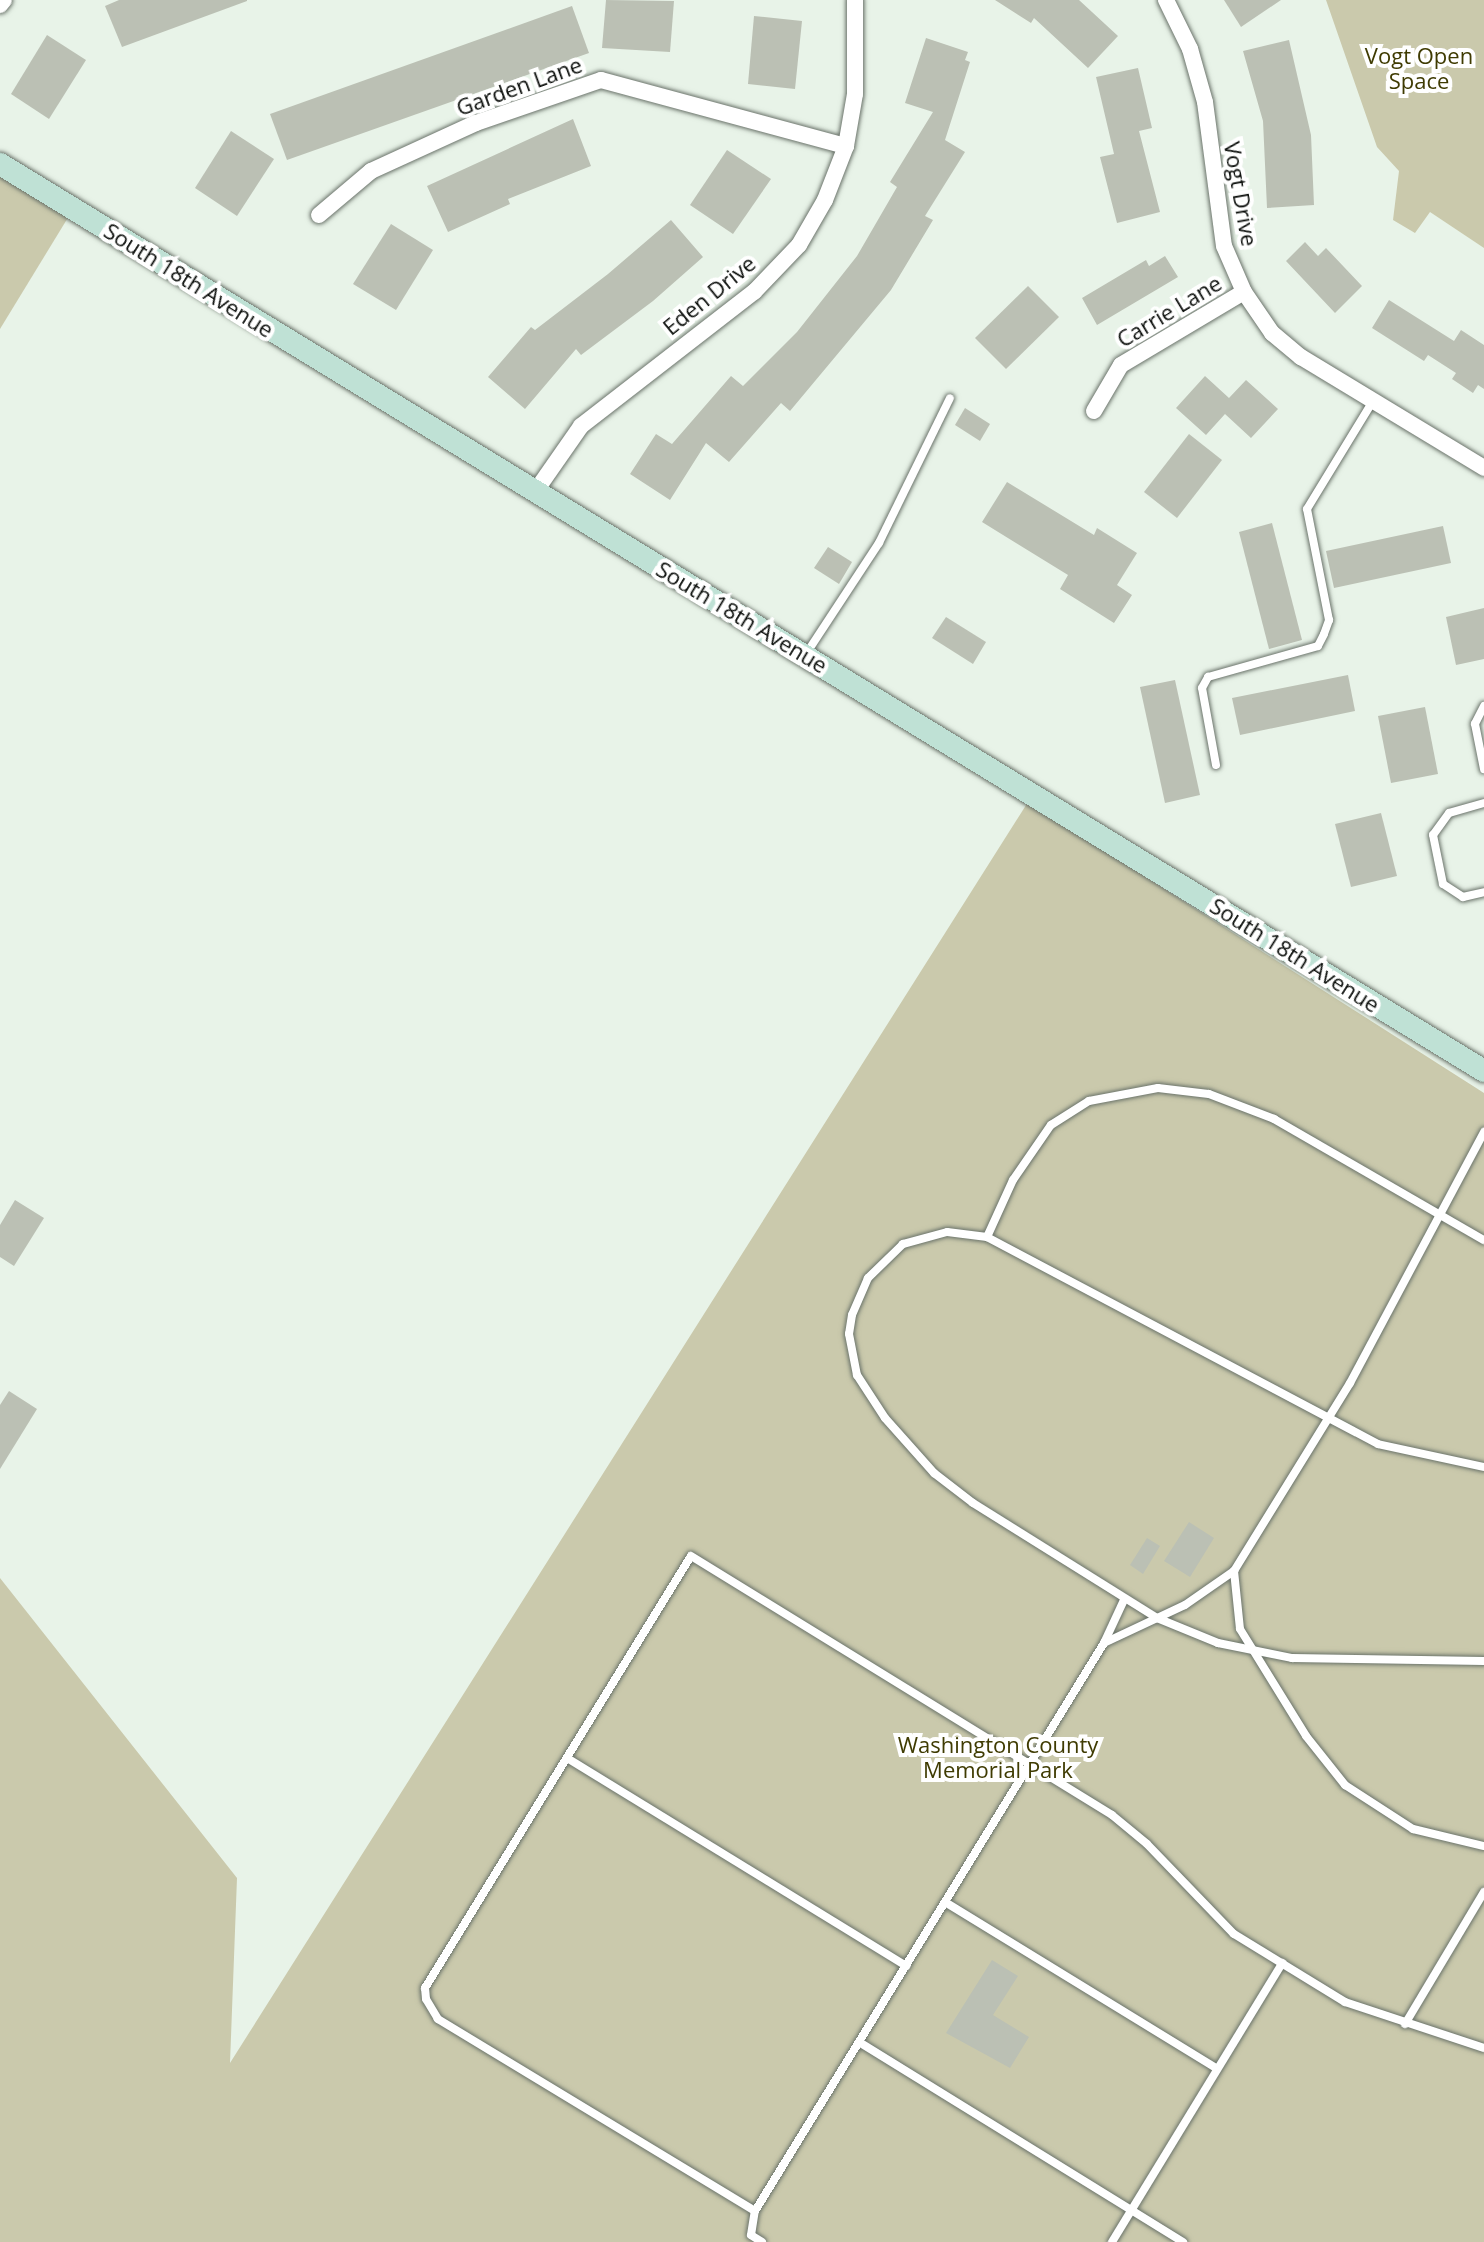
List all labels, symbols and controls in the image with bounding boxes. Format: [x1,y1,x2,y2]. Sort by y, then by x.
park label: Vogt Open Space [1365,42,1473,94]
street label: Garden Lane [453,51,585,121]
street label: Vogt Drive [1219,140,1263,248]
street label: South 18th Avenue [99,217,279,343]
street label: Eden Drive [658,250,760,340]
street label: Carrie Lane [1112,269,1226,353]
street label: South 18th Avenue [652,556,832,678]
street label: South 18th Avenue [1205,892,1385,1018]
park label: Washington County Memorial Park [898,1731,1098,1782]

